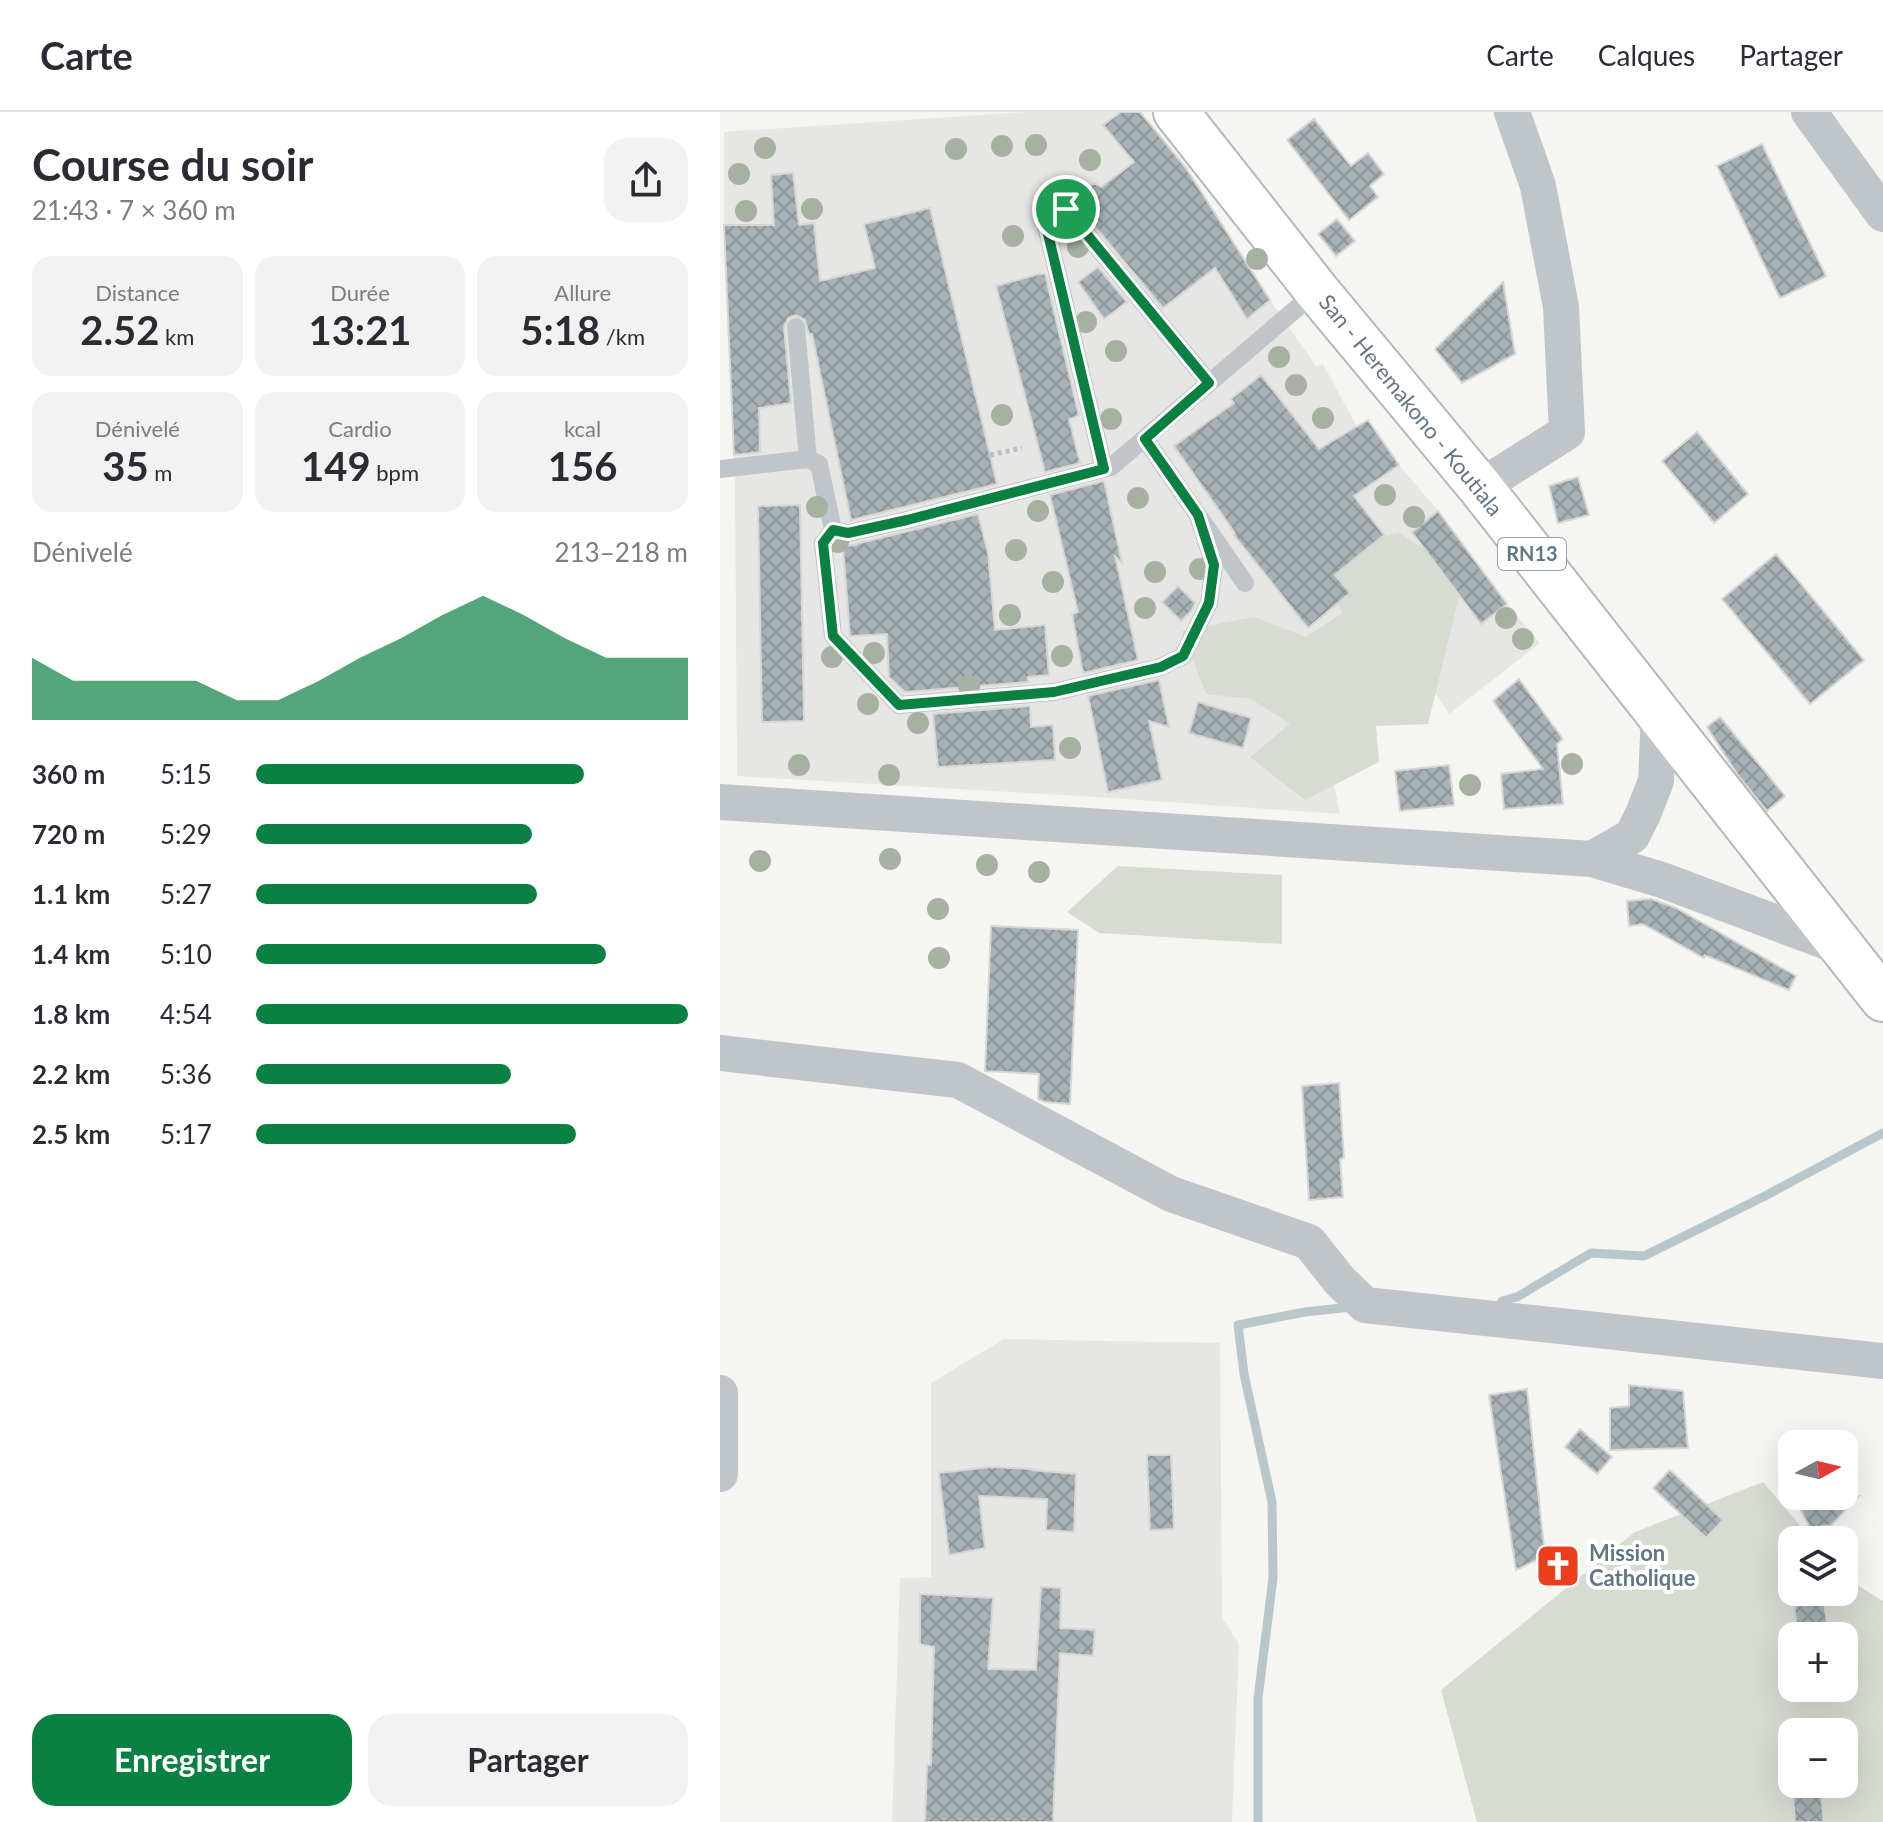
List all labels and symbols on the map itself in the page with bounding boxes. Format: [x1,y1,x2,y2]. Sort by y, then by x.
pin [1032,175,1100,243]
street label: San - Heremakono - Koutiala [1314,289,1509,521]
road number: RN13 [1498,538,1566,570]
north arrow [1778,1430,1858,1510]
place label: Mission Catholique [1589,1539,1696,1591]
church icon: Mission Catholique [1534,1542,1582,1590]

